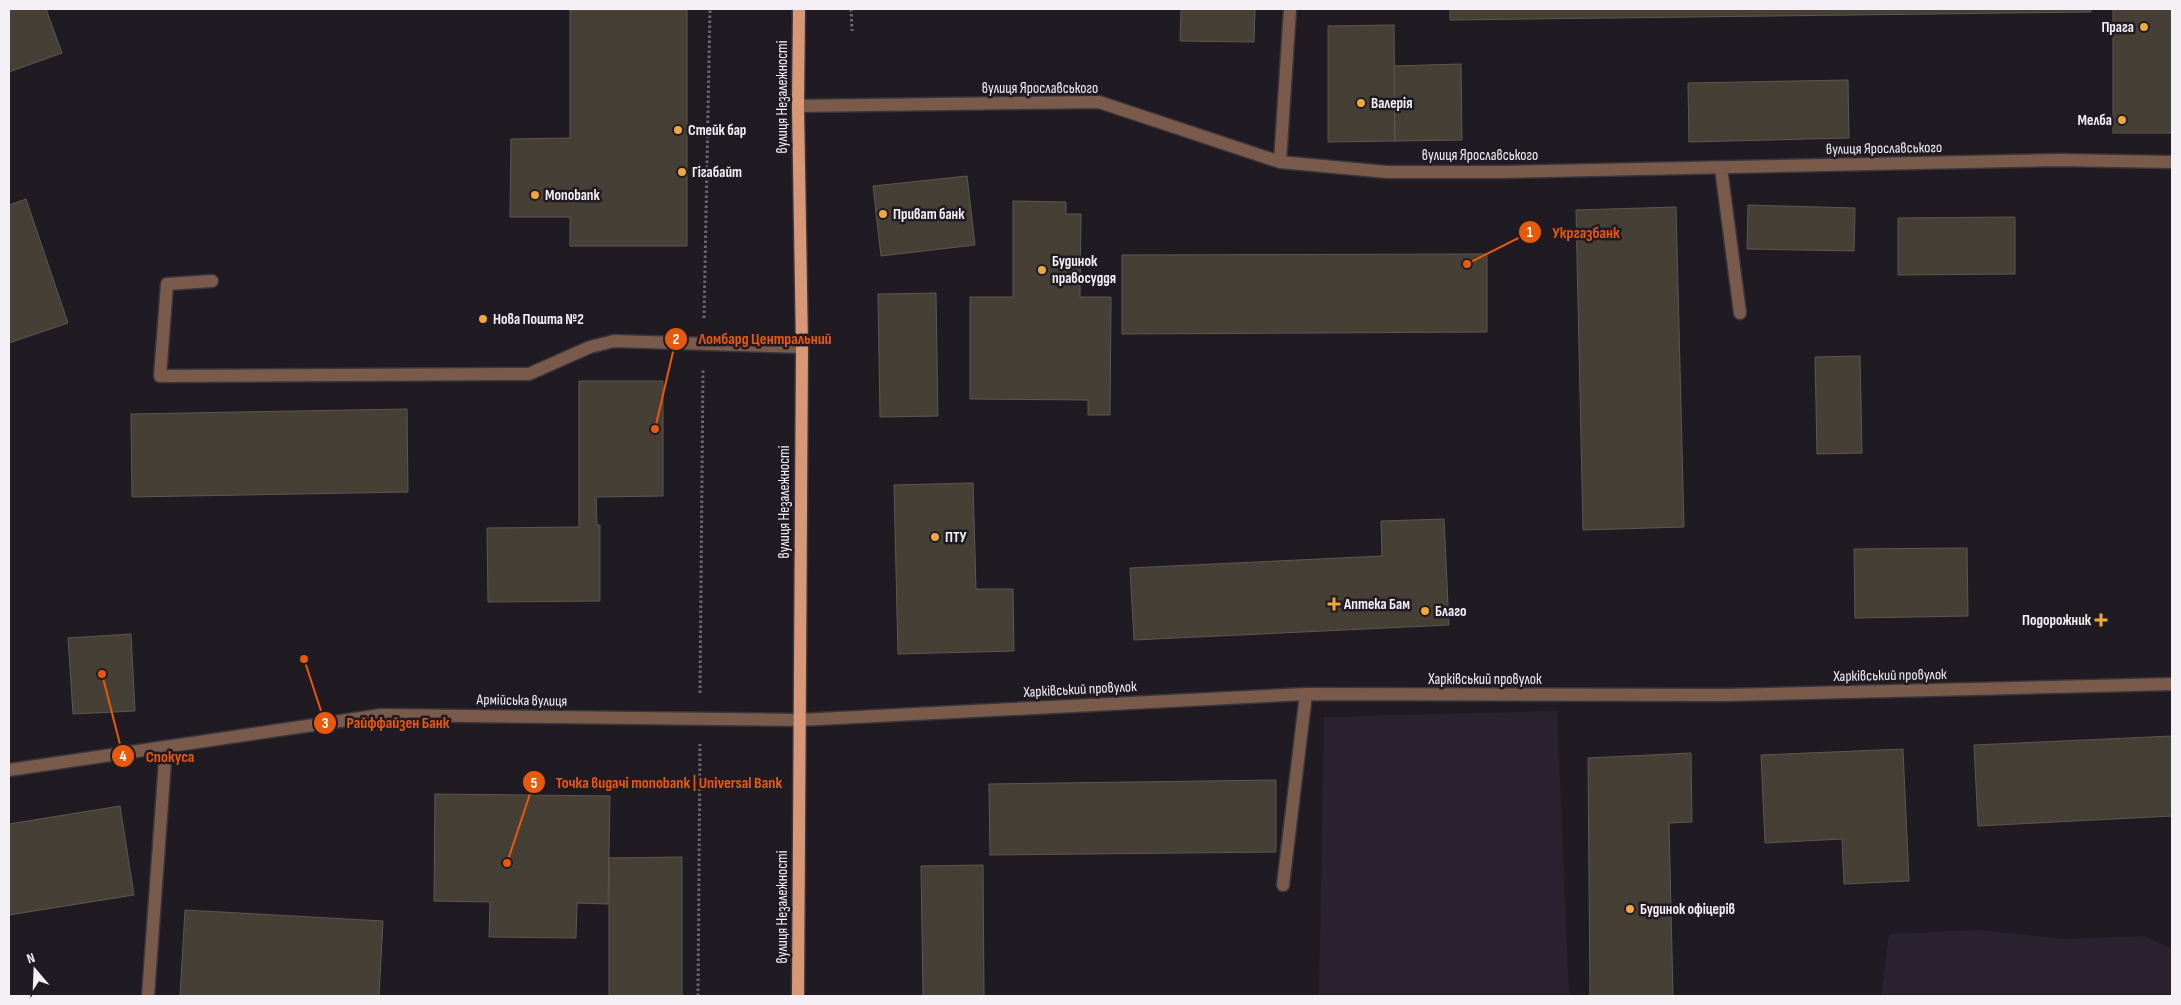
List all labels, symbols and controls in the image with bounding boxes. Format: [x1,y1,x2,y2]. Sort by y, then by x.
place label: Прага [2101,18,2134,37]
marker: Прага [2138,21,2150,33]
street label: вулиця Незалежності [773,40,792,154]
street label: вулиця Ярославського [982,79,1098,98]
place label: Валерія [1371,94,1412,113]
marker: Валерія [1355,97,1367,109]
place label: Мелба [2078,111,2112,130]
marker: Мелба [2116,114,2128,126]
place label: Стейк бар [688,121,746,140]
marker: Стейк бар [672,124,684,136]
street label: вулиця Ярославського [1826,138,1942,159]
street label: вулиця Ярославського [1422,146,1538,165]
place label: Гігабайт [692,163,742,182]
marker: Гігабайт [676,166,688,178]
place label: Monobank [545,186,601,205]
marker: Monobank [529,189,541,201]
place label: Приват банк [893,205,965,224]
marker: Приват банк [877,208,889,220]
callout: Укргазбанк [1517,217,1630,248]
text: 1 [1527,223,1533,242]
text: Укргазбанк [1552,224,1620,243]
place label: Будинок правосуддя [1052,252,1116,288]
marker: Будинок правосуддя [1036,264,1048,276]
place label: Нова Пошта №2 [493,310,584,329]
marker: Нова Пошта №2 [477,313,489,325]
callout: Ломбард Центральний [664,323,842,354]
text: 2 [673,330,679,349]
text: Ломбард Центральний [697,330,832,349]
street label: вулиця Незалежності [775,445,794,559]
place label: ПТУ [945,528,967,547]
marker: ПТУ [929,531,941,543]
place label: Аптека Бам [1343,595,1410,614]
marker: Аптека Бам [1328,598,1340,610]
place label: Благо [1435,602,1467,621]
marker: Благо [1419,605,1431,617]
place label: Подорожник [2022,611,2092,630]
marker: Подорожник [2095,614,2107,626]
street label: Харківський провулок [1832,665,1947,686]
street label: Харківський провулок [1427,670,1542,689]
street label: Харківський провулок [1022,677,1137,702]
street label: Армійська вулиця [476,690,568,711]
callout: Райффайзен Банк [312,707,460,738]
text: 3 [322,714,329,733]
text: Райффайзен Банк [347,714,450,733]
callout: Спокуса [110,741,204,772]
text: 4 [120,747,127,766]
text: Спокуса [146,748,194,767]
callout: Точка видачі monobank | Universal Bank [521,767,793,798]
text: 5 [531,774,538,793]
text: Точка видачі monobank | Universal Bank [556,774,782,793]
street label: вулиця Незалежності [773,850,792,964]
place label: Будинок офіцерів [1640,900,1735,919]
marker: Будинок офіцерів [1624,903,1636,915]
north arrow [10,945,60,995]
text: N [25,949,37,967]

